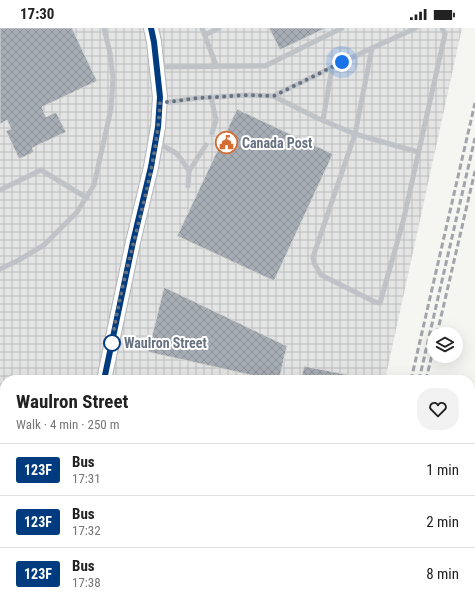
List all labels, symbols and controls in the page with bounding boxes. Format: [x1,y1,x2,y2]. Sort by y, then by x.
text: 17:30 [20,5,54,23]
your location [332,52,352,72]
public building icon: Canada Post [214,130,240,156]
place label: Canada Post [242,135,312,151]
map controls [427,327,463,363]
button: layers [427,327,463,363]
marker: Waulron Street [103,334,121,352]
place label: Waulron Street [124,335,207,351]
button: heart [417,388,459,430]
text: Waulron Street [16,390,128,413]
text: Walk · 4 min · 250 m [16,417,120,432]
text: Bus [72,453,95,471]
text: 1 min [426,461,459,479]
text: 123F [24,462,52,478]
text: 17:31 [72,471,101,486]
text: Bus [72,505,95,523]
text: 2 min [426,513,459,531]
text: 123F [24,514,52,530]
text: 17:32 [72,523,101,538]
text: Bus [72,557,95,575]
text: 8 min [426,565,459,583]
text: 123F [24,566,52,582]
text: 17:38 [72,575,101,590]

